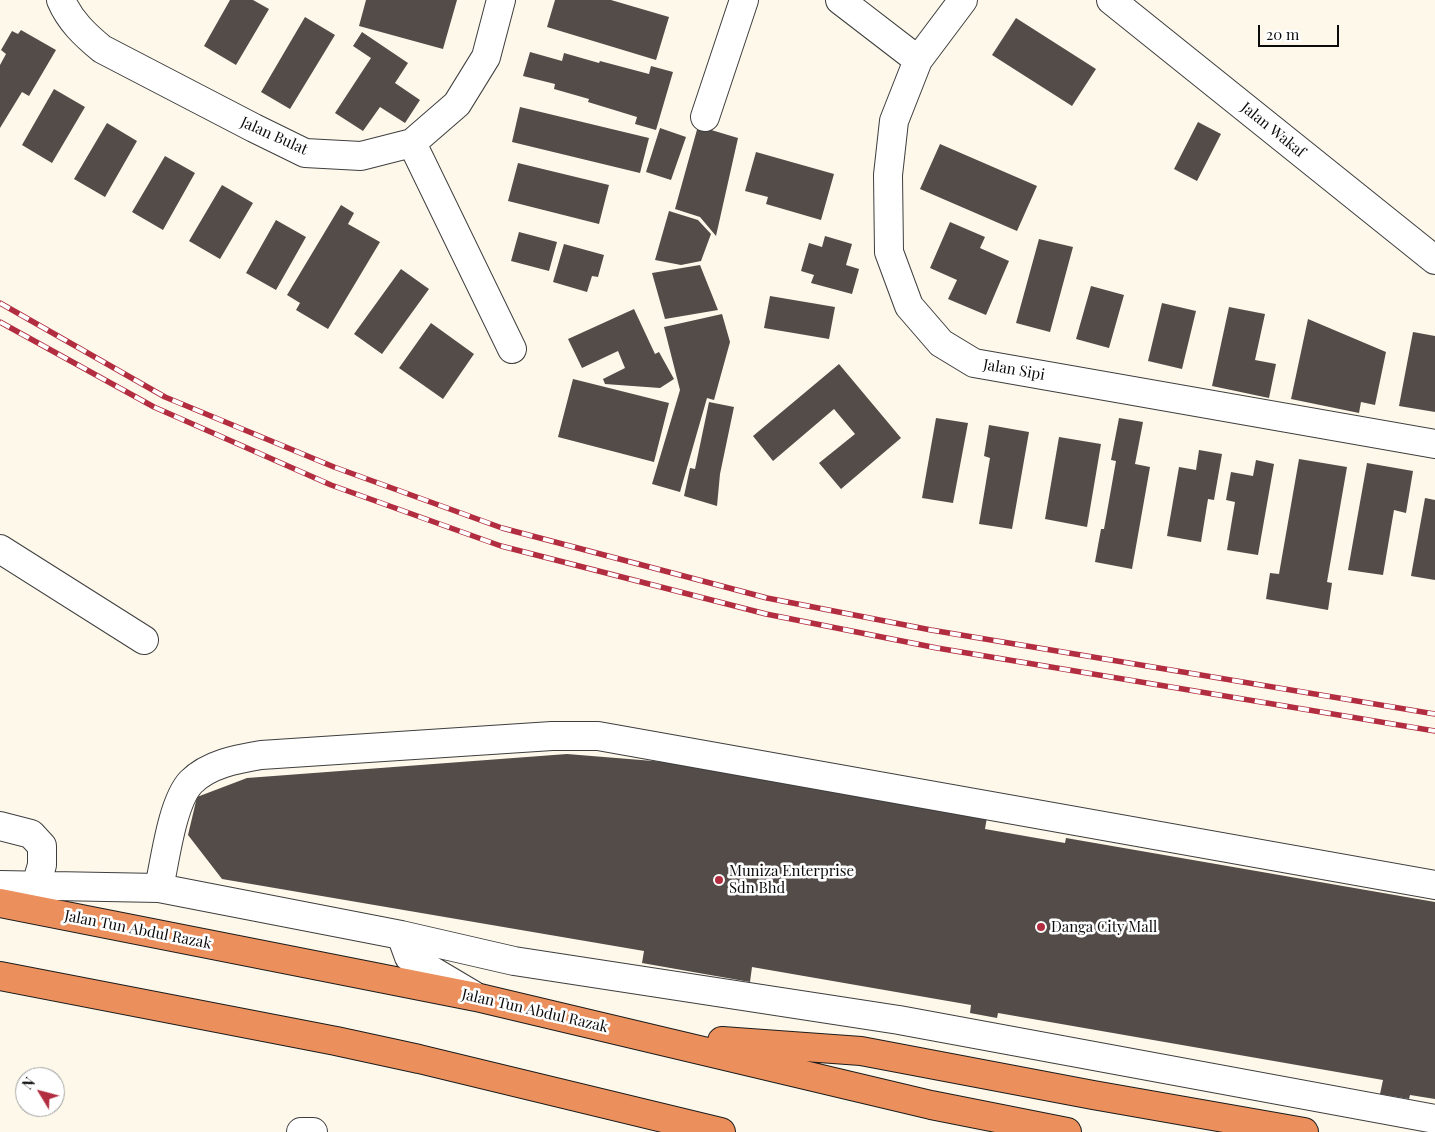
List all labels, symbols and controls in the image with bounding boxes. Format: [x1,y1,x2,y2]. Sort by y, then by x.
scale bar [1260,15,1341,47]
text: 20 m [1266,24,1299,44]
street label: Jalan Wakaf [1237,99,1309,161]
street label: Jalan Bulat [238,113,310,159]
street label: Jalan Sipi [982,356,1046,384]
place label: Muniza Enterprise Sdn Bhd [729,862,854,897]
marker: Muniza Enterprise Sdn Bhd [713,874,725,886]
street label: Jalan Tun Abdul Razak [63,907,213,953]
place label: Danga City Mall [1051,918,1157,936]
marker: Danga City Mall [1035,921,1047,933]
street label: Jalan Tun Abdul Razak [460,985,610,1037]
north arrow [15,1067,65,1117]
text: N [18,1074,39,1093]

